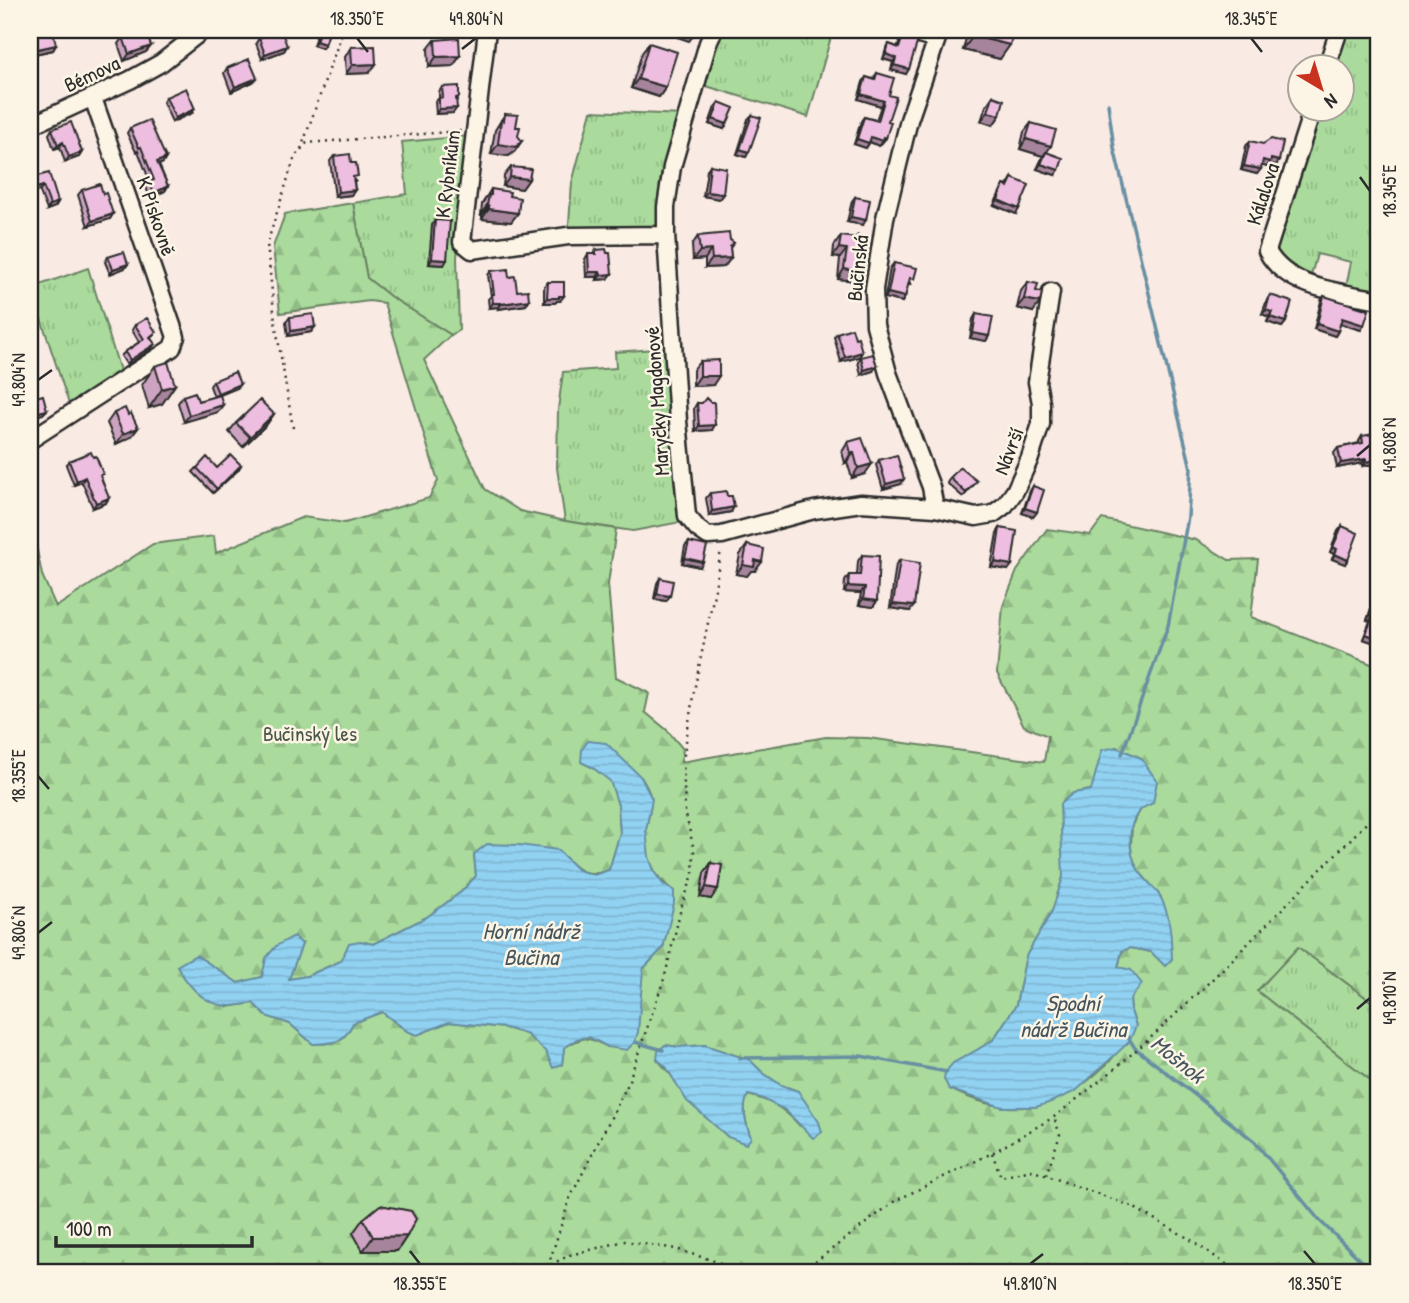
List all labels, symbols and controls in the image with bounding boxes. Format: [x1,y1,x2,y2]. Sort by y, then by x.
text: 18.350°E [330,6,384,31]
text: 49.804°N [449,6,503,31]
text: 18.345°E [1225,6,1277,31]
street label: Bémova [59,48,124,99]
north arrow [1286,52,1356,122]
text: N [1319,88,1343,115]
street label: K Rybníkům [428,128,467,220]
street label: Kálalova [1239,159,1286,229]
text: 18.345°E [1377,165,1402,217]
street label: K Pískovně [129,172,184,259]
street label: Bučinská [840,233,875,303]
street label: Maryčky Magdonové [637,325,676,477]
text: 49.804°N [6,353,31,407]
text: 49.808°N [1377,418,1402,472]
street label: Návrší [986,423,1031,479]
park label: Bučinský les [263,719,357,748]
text: 18.355°E [6,749,31,803]
text: 49.806°N [6,906,31,960]
water label: Horní nádrž Bučina [483,915,582,972]
text: 49.810°N [1377,971,1402,1025]
water label: Spodní nádrž Bučina [1020,987,1128,1044]
water label: Mošnok [1145,1027,1214,1091]
scale bar [56,1205,252,1249]
text: 100 m [66,1214,112,1243]
text: 18.355°E [393,1271,447,1296]
text: 49.810°N [1003,1271,1057,1296]
text: 18.350°E [1288,1271,1342,1296]

